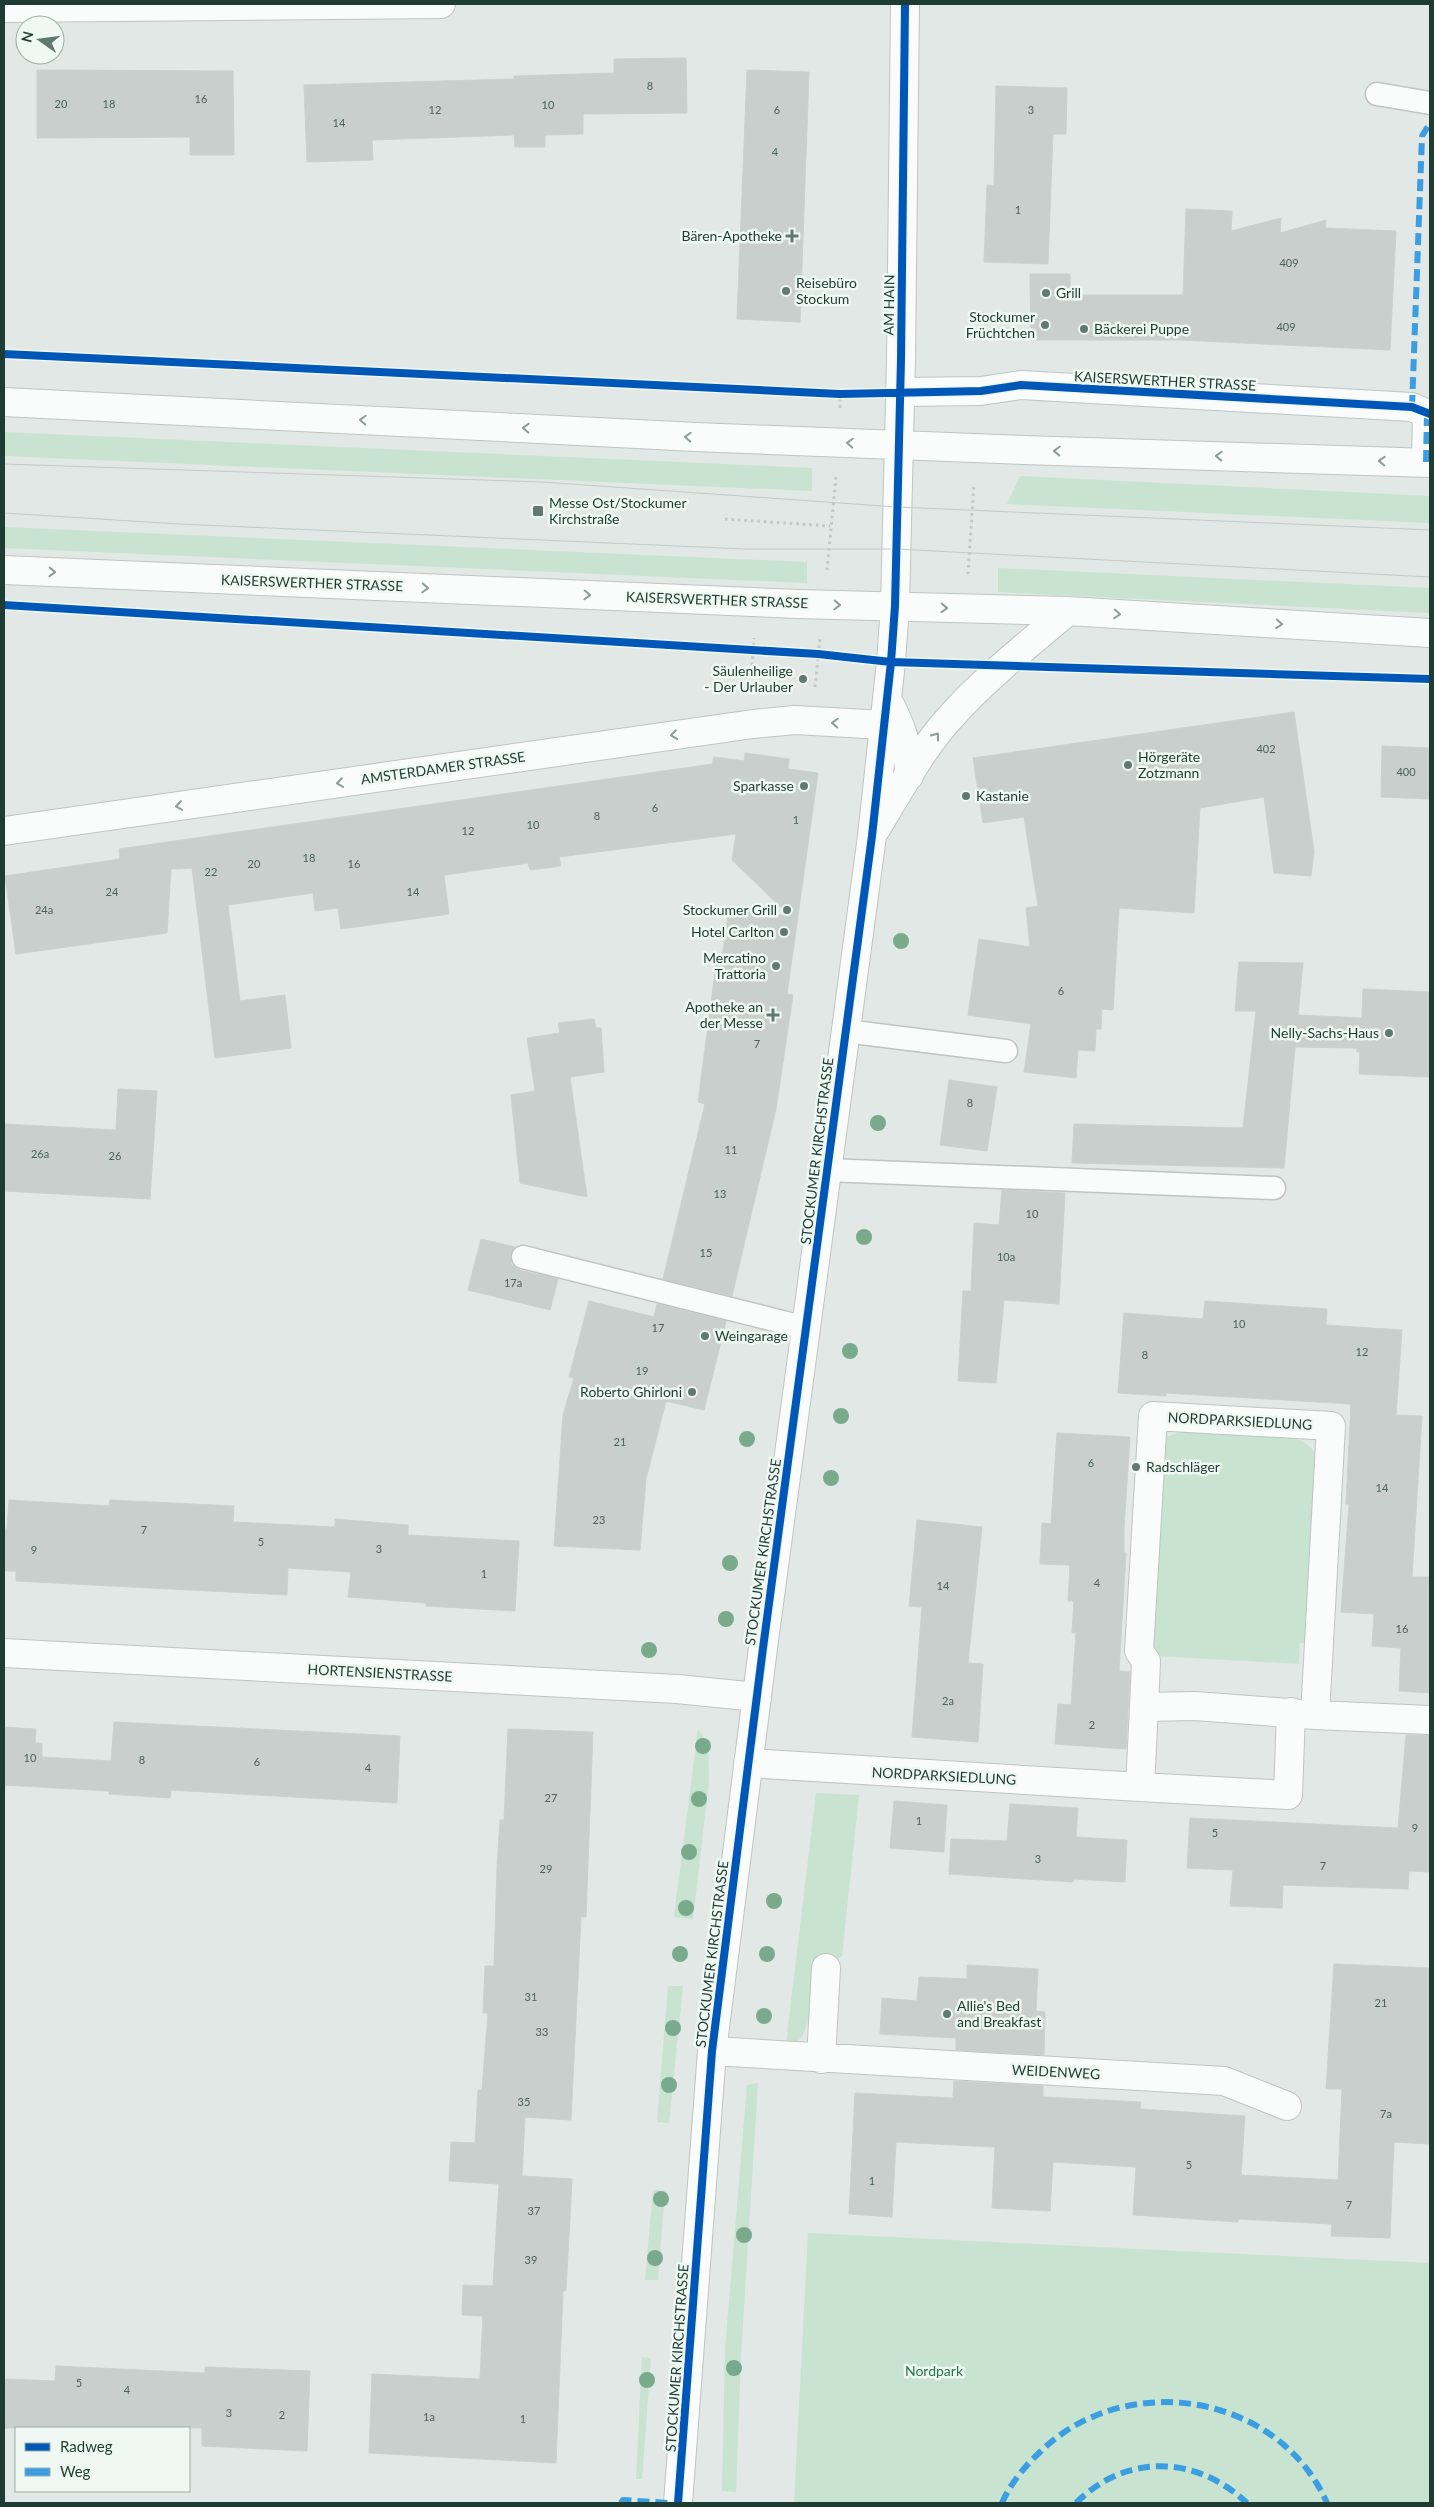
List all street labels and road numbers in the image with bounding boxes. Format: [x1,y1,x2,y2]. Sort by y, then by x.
street label: AM HAIN [879,274,898,336]
street label: KAISERSWERTHER STRASSE [1073,367,1257,394]
street label: KAISERSWERTHER STRASSE [221,571,404,594]
street label: KAISERSWERTHER STRASSE [626,588,809,611]
street label: AMSTERDAMER STRASSE [360,748,526,787]
street label: STOCKUMER KIRCHSTRASSE [797,1056,836,1245]
street label: NORDPARKSIEDLUNG [1167,1408,1313,1433]
street label: STOCKUMER KIRCHSTRASSE [741,1458,784,1646]
street label: HORTENSIENSTRASSE [307,1660,453,1685]
street label: NORDPARKSIEDLUNG [871,1763,1017,1788]
street label: STOCKUMER KIRCHSTRASSE [692,1859,731,2048]
street label: WEIDENWEG [1011,2061,1101,2082]
street label: STOCKUMER KIRCHSTRASSE [661,2263,692,2452]

